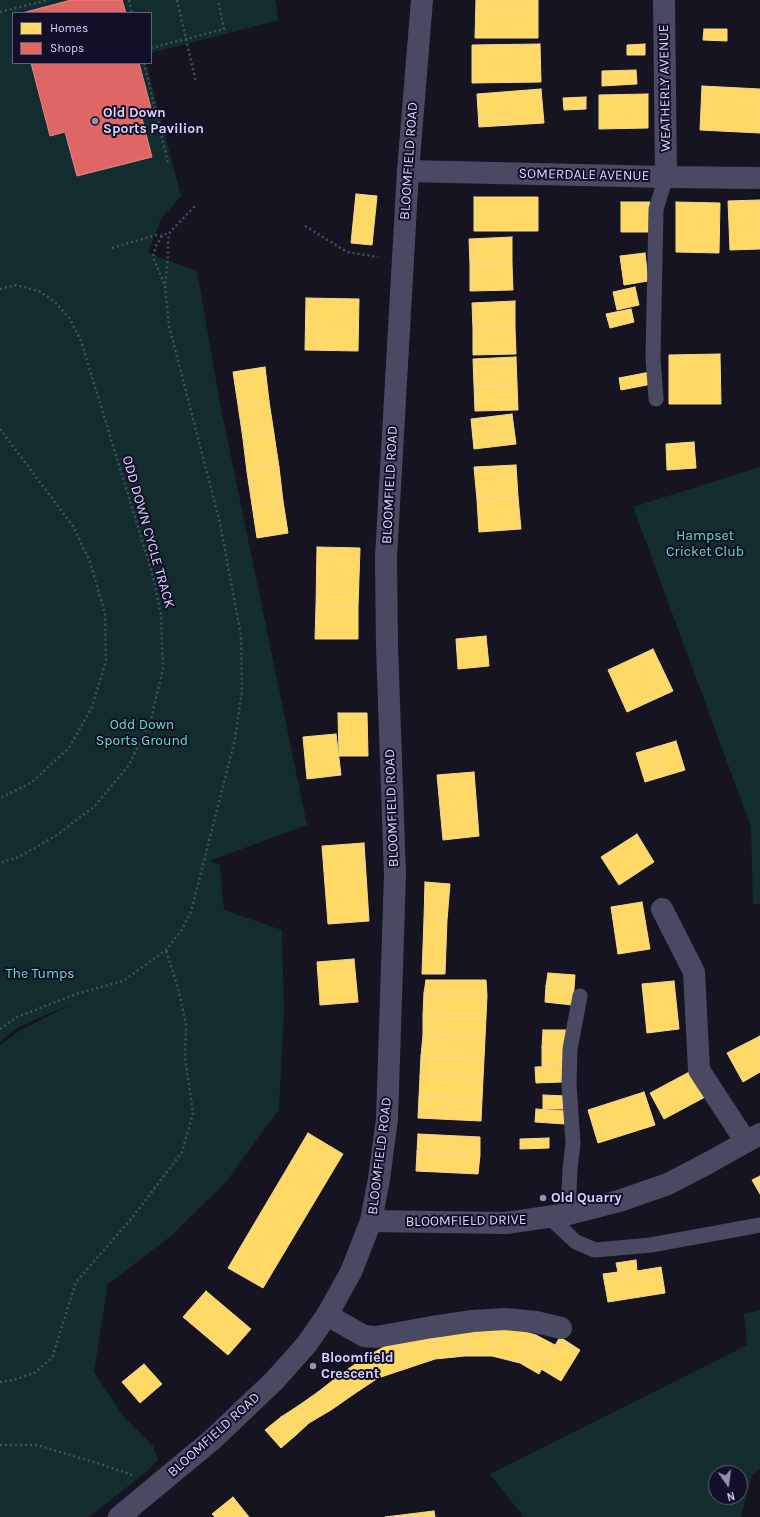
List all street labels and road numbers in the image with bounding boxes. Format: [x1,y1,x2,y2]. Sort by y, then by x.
street label: WEATHERLY AVENUE [655,24,675,152]
street label: BLOOMFIELD ROAD [396,101,422,221]
street label: SOMERDALE AVENUE [518,165,650,185]
street label: BLOOMFIELD ROAD [379,425,401,545]
street label: ODD DOWN CYCLE TRACK [118,454,178,610]
street label: BLOOMFIELD ROAD [382,749,402,867]
street label: BLOOMFIELD ROAD [364,1096,396,1216]
street label: BLOOMFIELD DRIVE [405,1212,527,1230]
street label: BLOOMFIELD ROAD [164,1389,264,1481]

